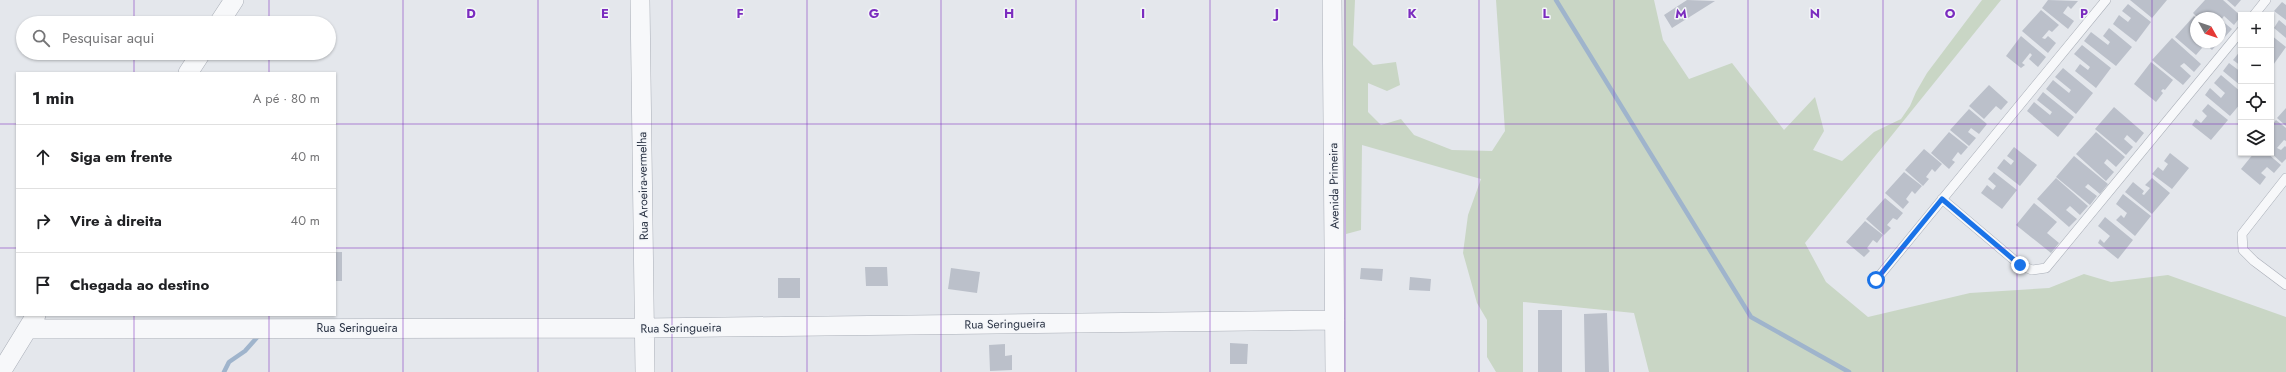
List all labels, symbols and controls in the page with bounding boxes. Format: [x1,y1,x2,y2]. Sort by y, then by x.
text: D [466,4,476,23]
text: E [601,4,609,23]
text: F [736,4,744,23]
text: G [869,4,880,23]
text: H [1004,4,1014,23]
text: I [1141,4,1145,23]
text: J [1272,4,1279,23]
text: K [1407,4,1417,23]
text: L [1543,4,1550,23]
text: M [1675,4,1687,23]
text: N [1810,4,1820,23]
text: O [1945,4,1956,23]
text: P [2080,4,2088,23]
north arrow [2190,12,2226,48]
map controls [2238,12,2274,156]
button: + [2238,12,2274,48]
search box [16,16,336,60]
icon: search [30,27,52,49]
text: Pesquisar aqui [62,27,154,49]
button: − [2238,48,2274,84]
button: locate [2238,84,2274,120]
text: 1 min [32,86,74,110]
text: A pé · 80 m [253,89,320,108]
button: layers [2238,120,2274,156]
street label: Rua Aroeira-vermelha [633,131,653,240]
street label: Avenida Primeira [1324,142,1344,229]
icon: ahead [32,146,54,168]
text: Siga em frente [70,146,172,168]
text: 40 m [291,147,320,166]
icon: right [32,210,54,232]
text: Vire à direita [70,210,162,232]
text: 40 m [291,211,320,230]
route end [2011,256,2029,274]
route start [1867,271,1885,289]
icon: arrive [32,274,54,296]
text: Chegada ao destino [70,274,209,296]
street label: Rua Seringueira [964,314,1046,334]
street label: Rua Seringueira [640,318,722,338]
street label: Rua Seringueira [316,319,398,337]

